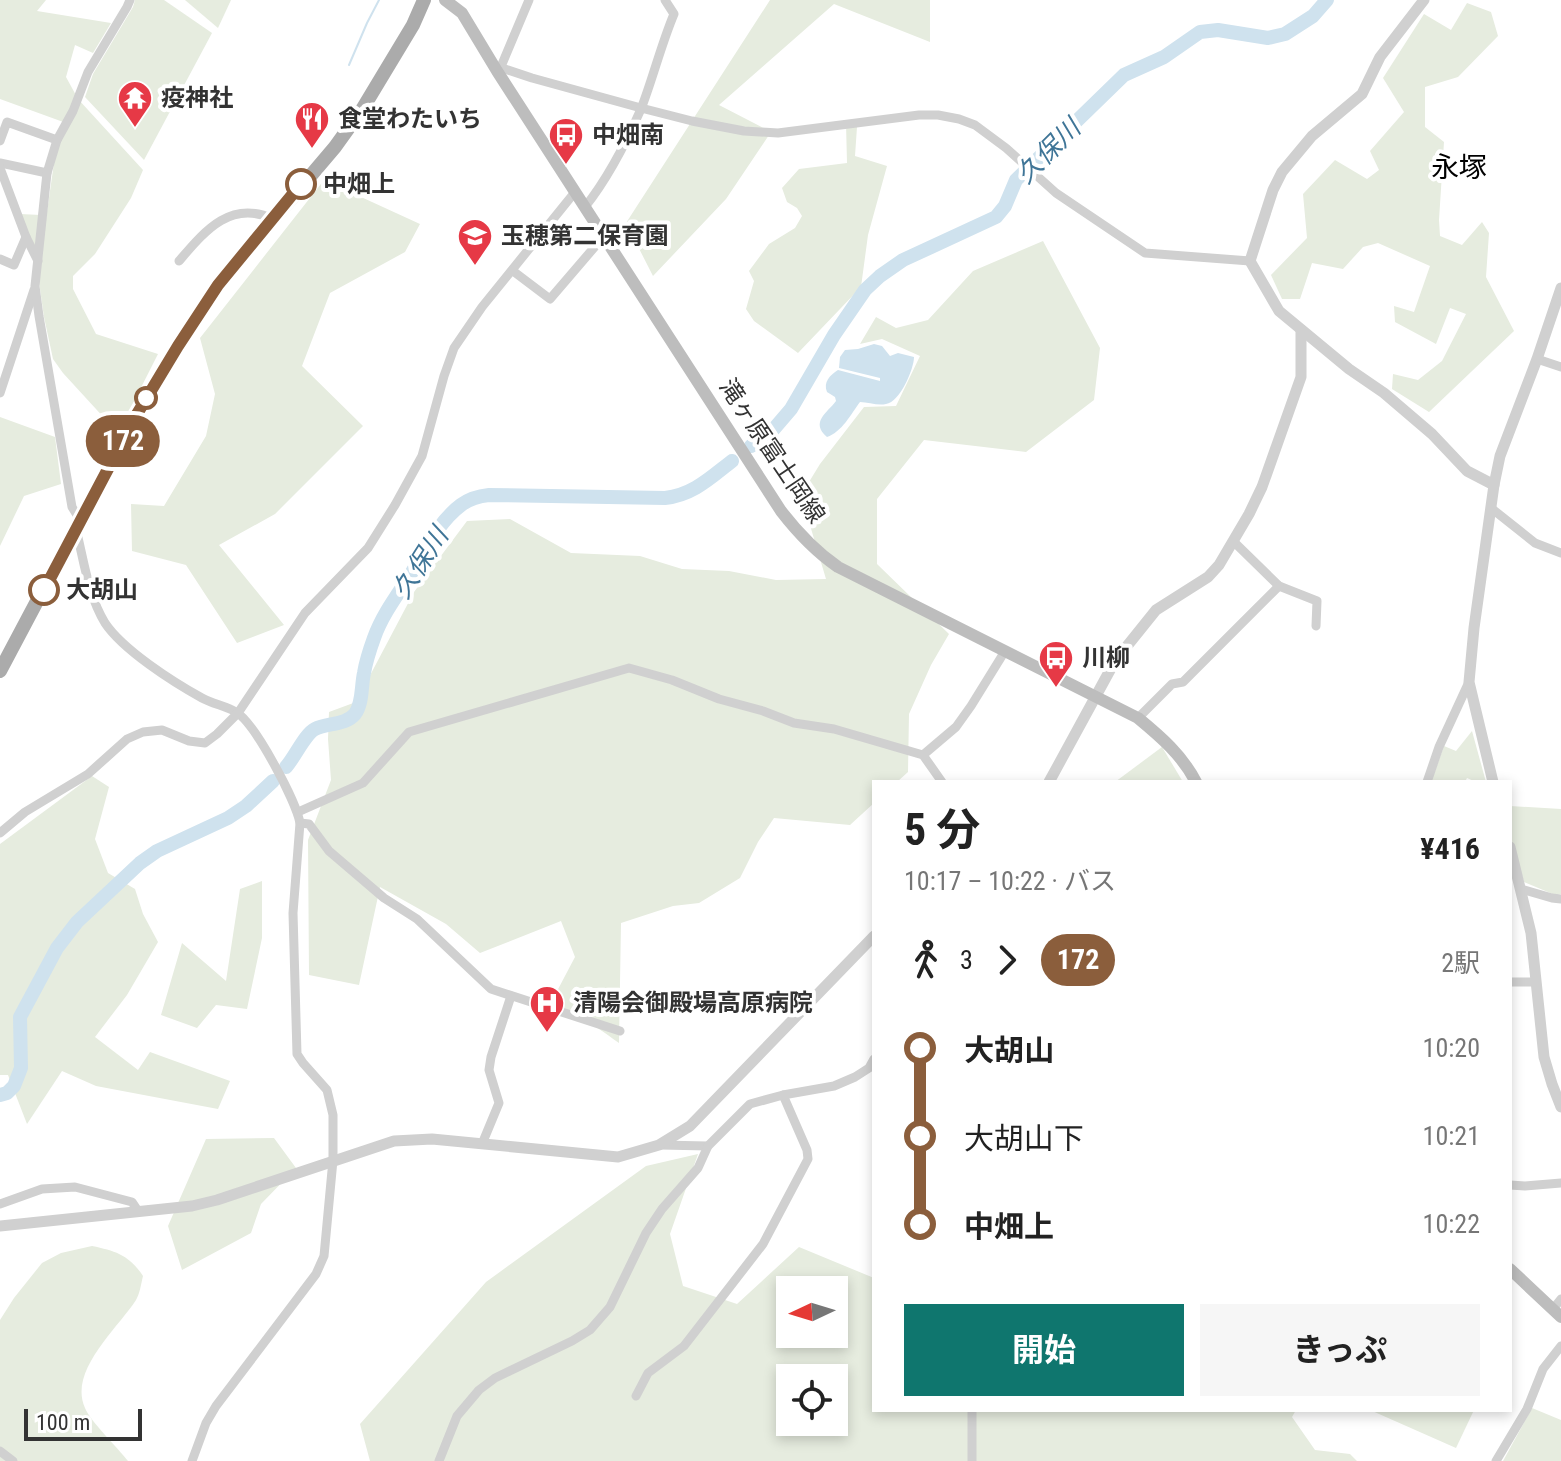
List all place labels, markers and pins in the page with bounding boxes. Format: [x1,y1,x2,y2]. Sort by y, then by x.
temple icon: 疫神社 [116,79,154,129]
place label: 疫神社 [161,84,233,112]
restaurant icon: 食堂わたいち [293,100,331,150]
place label: 食堂わたいち [338,105,482,133]
bus stop icon: 中畑南 [547,116,585,166]
place label: 中畑南 [592,121,664,149]
marker: 中畑上 [286,169,316,199]
place label: 中畑上 [323,170,395,198]
school or university icon: 玉穂第二保育園 [456,217,494,267]
place label: 玉穂第二保育園 [501,222,669,250]
unlabelled marker [135,387,157,409]
marker: 大胡山 [29,575,59,605]
place label: 大胡山 [66,576,138,604]
bus stop icon: 川柳 [1037,639,1075,689]
place label: 川柳 [1082,644,1130,672]
hospital icon: 清陽会御殿場高原病院 [528,984,566,1034]
place label: 清陽会御殿場高原病院 [573,989,813,1017]

